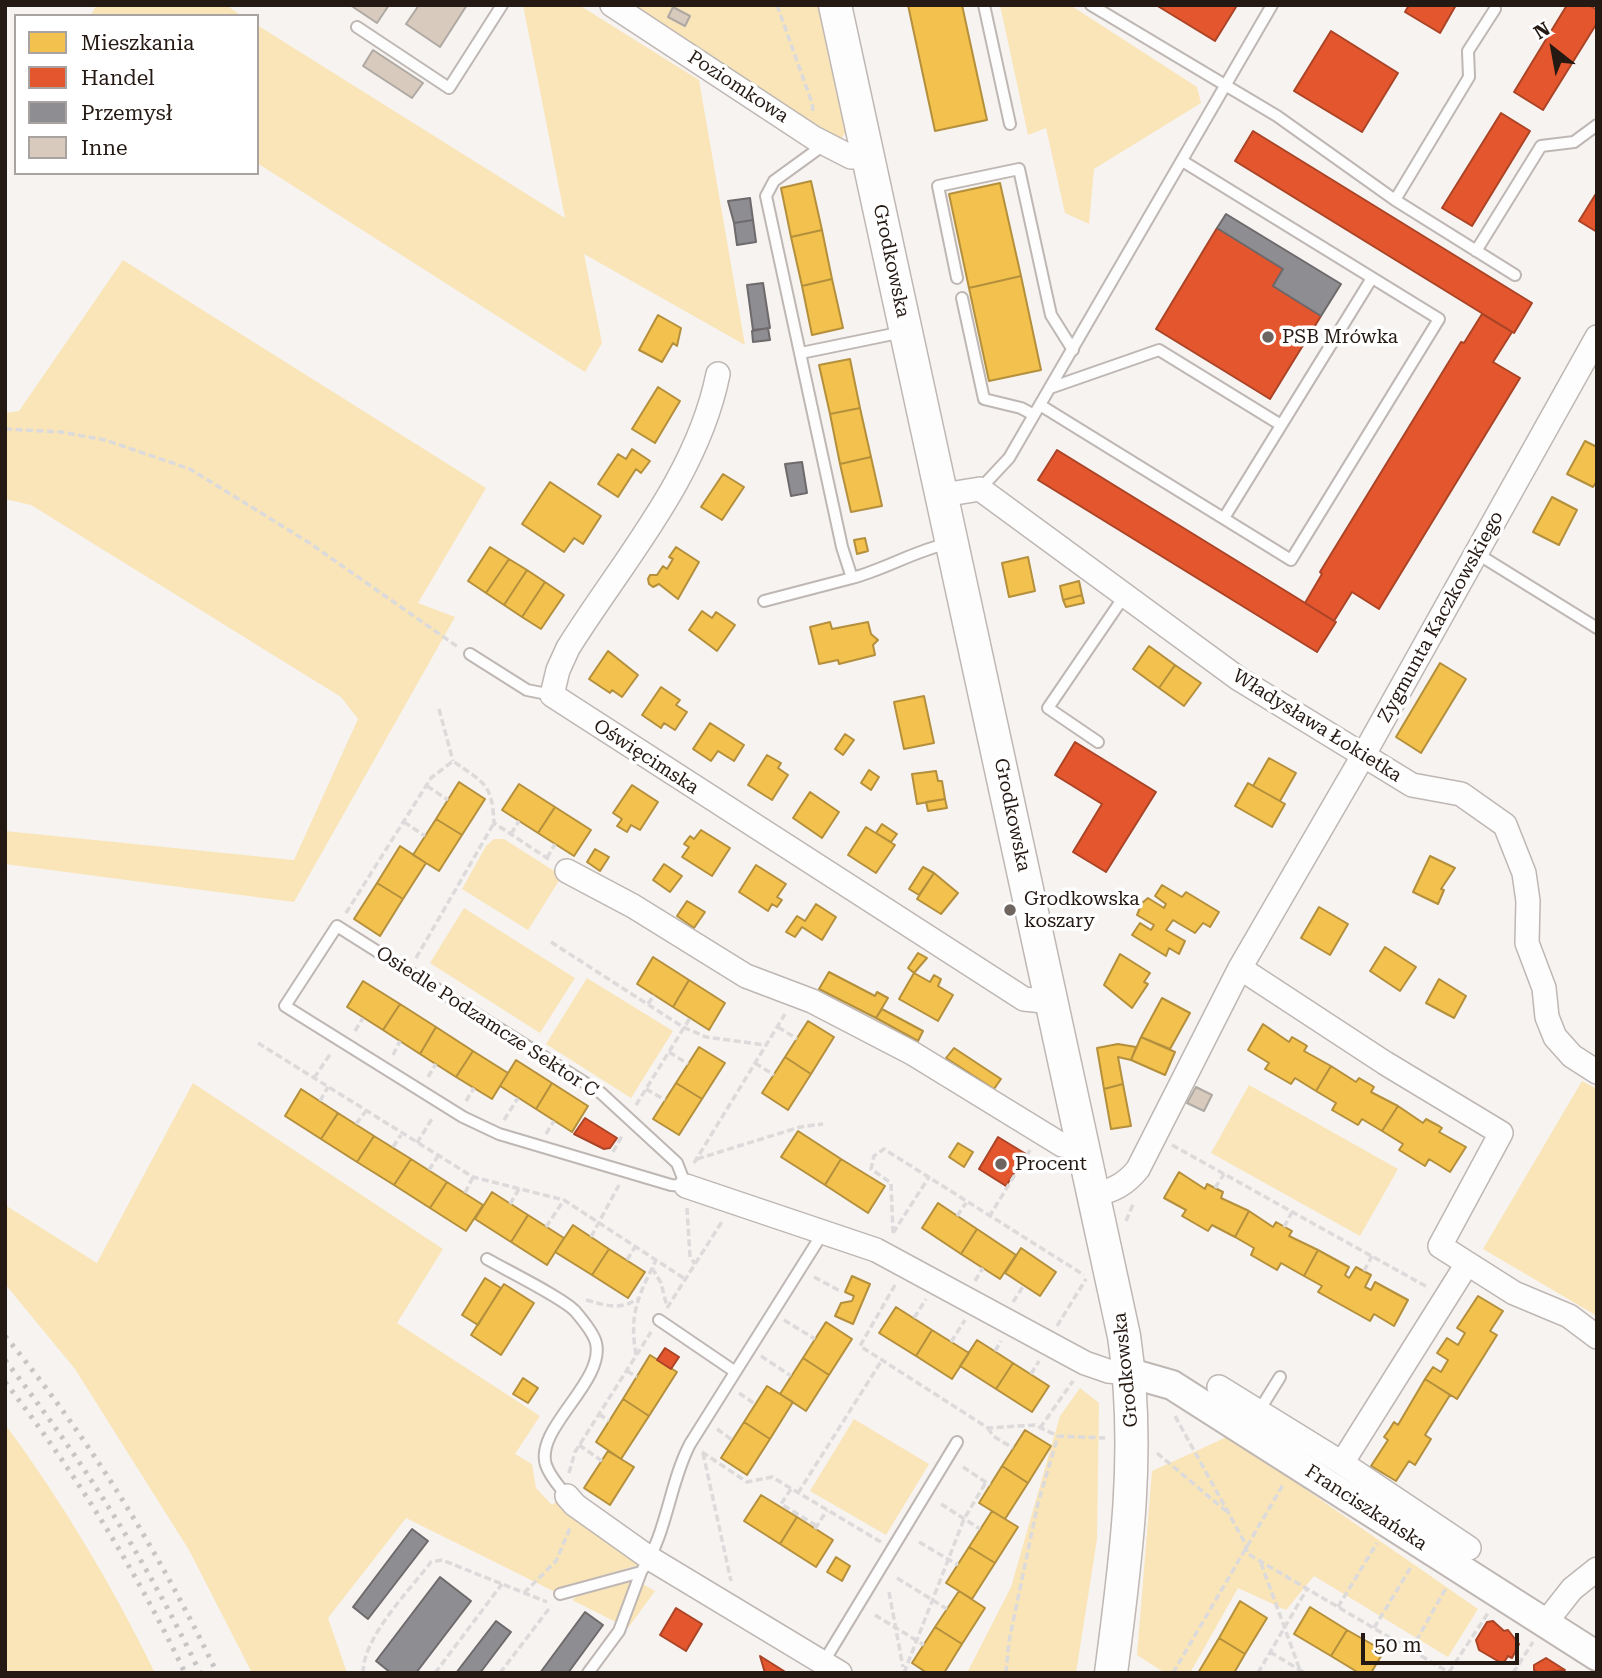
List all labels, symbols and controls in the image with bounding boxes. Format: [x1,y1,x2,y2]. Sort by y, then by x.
legend [14,14,259,175]
north arrow [1518,14,1588,84]
text: N [1530,17,1554,44]
text: Mieszkania [81,31,194,55]
street label: Poziomkowa [683,46,793,128]
text: Handel [81,66,154,90]
text: Przemysł [81,101,172,125]
text: Inne [81,136,128,160]
street label: Grodkowska [868,202,914,320]
place label: PSB Mrówka [1282,326,1398,348]
marker: PSB Mrówka [1260,329,1276,345]
street label: Zygmunta Kaczkowskiego [1373,507,1509,727]
street label: Władysława Łokietka [1228,665,1406,787]
street label: Oświęcimska [589,714,703,800]
street label: Grodkowska [989,756,1035,874]
place label: Grodkowska koszary [1024,888,1139,932]
marker: Grodkowska koszary [1002,902,1018,918]
street label: Osiedle Podzamcze Sektor C [372,942,602,1102]
place label: Procent [1015,1153,1087,1175]
marker: Procent [993,1156,1009,1172]
street label: Grodkowska [1109,1311,1143,1429]
street label: Franciszkańska [1301,1460,1431,1556]
scale bar [1364,1618,1522,1662]
text: 50 m [1374,1633,1422,1657]

